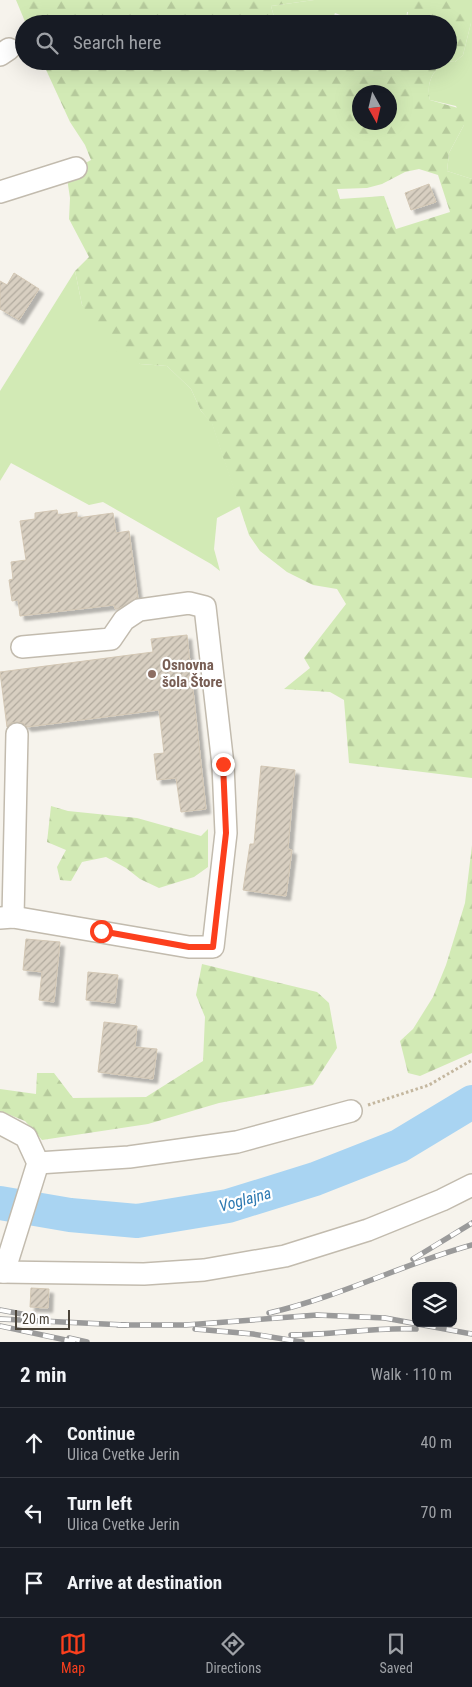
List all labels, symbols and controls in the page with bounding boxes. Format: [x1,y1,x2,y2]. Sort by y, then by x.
search box [15,15,457,70]
icon: search [33,29,61,57]
text: Search here [73,31,161,54]
north arrow [352,85,397,130]
place label: Osnovna šola Štore [162,656,223,691]
marker: Osnovna šola Štore [146,668,158,680]
route end [212,753,235,776]
route start [90,920,113,943]
water label: Voglajna [217,1183,273,1216]
map controls [412,1282,457,1327]
button: layers [412,1282,457,1327]
scale bar [15,1307,70,1330]
text: 20 m [22,1311,50,1327]
text: 2 min [20,1363,67,1387]
text: Walk · 110 m [371,1365,452,1384]
text: Continue [67,1422,135,1445]
icon: ahead [20,1429,48,1457]
text: 40 m [420,1433,452,1452]
text: Ulica Cvetke Jerin [67,1445,180,1464]
text: Turn left [67,1492,132,1515]
icon: left [20,1499,48,1527]
text: 70 m [420,1503,452,1522]
text: Ulica Cvetke Jerin [67,1515,180,1534]
icon: arrive [20,1569,48,1597]
text: Arrive at destination [67,1571,222,1594]
tab: Map [59,1630,87,1676]
tab: Directions [205,1630,261,1676]
tab: Saved [380,1630,413,1676]

